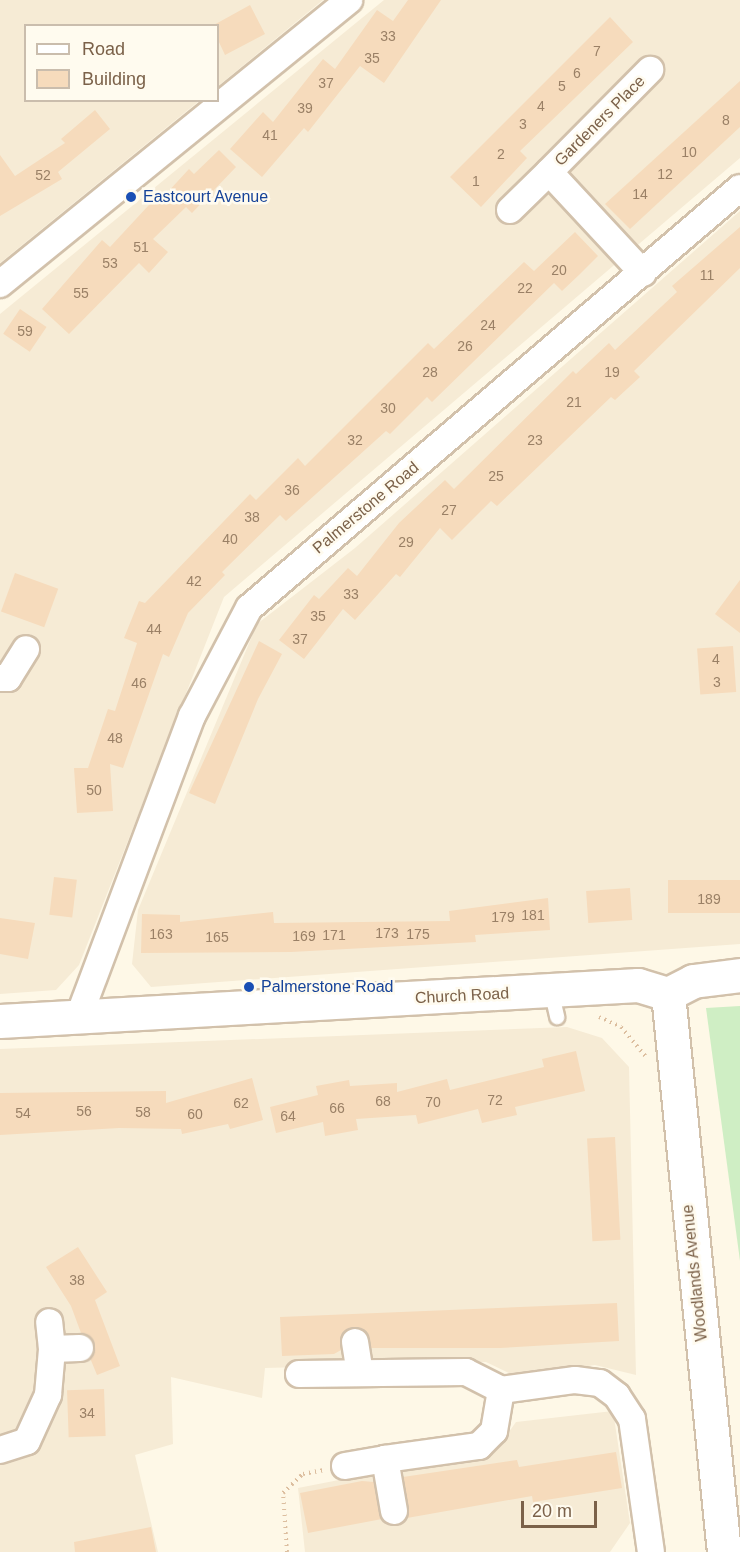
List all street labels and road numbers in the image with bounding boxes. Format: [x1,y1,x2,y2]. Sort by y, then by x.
street label: Gardeners Place [551,72,649,170]
street label: Palmerstone Road [309,458,423,558]
street label: Church Road [414,984,510,1008]
street label: Woodlands Avenue [678,1203,712,1343]

